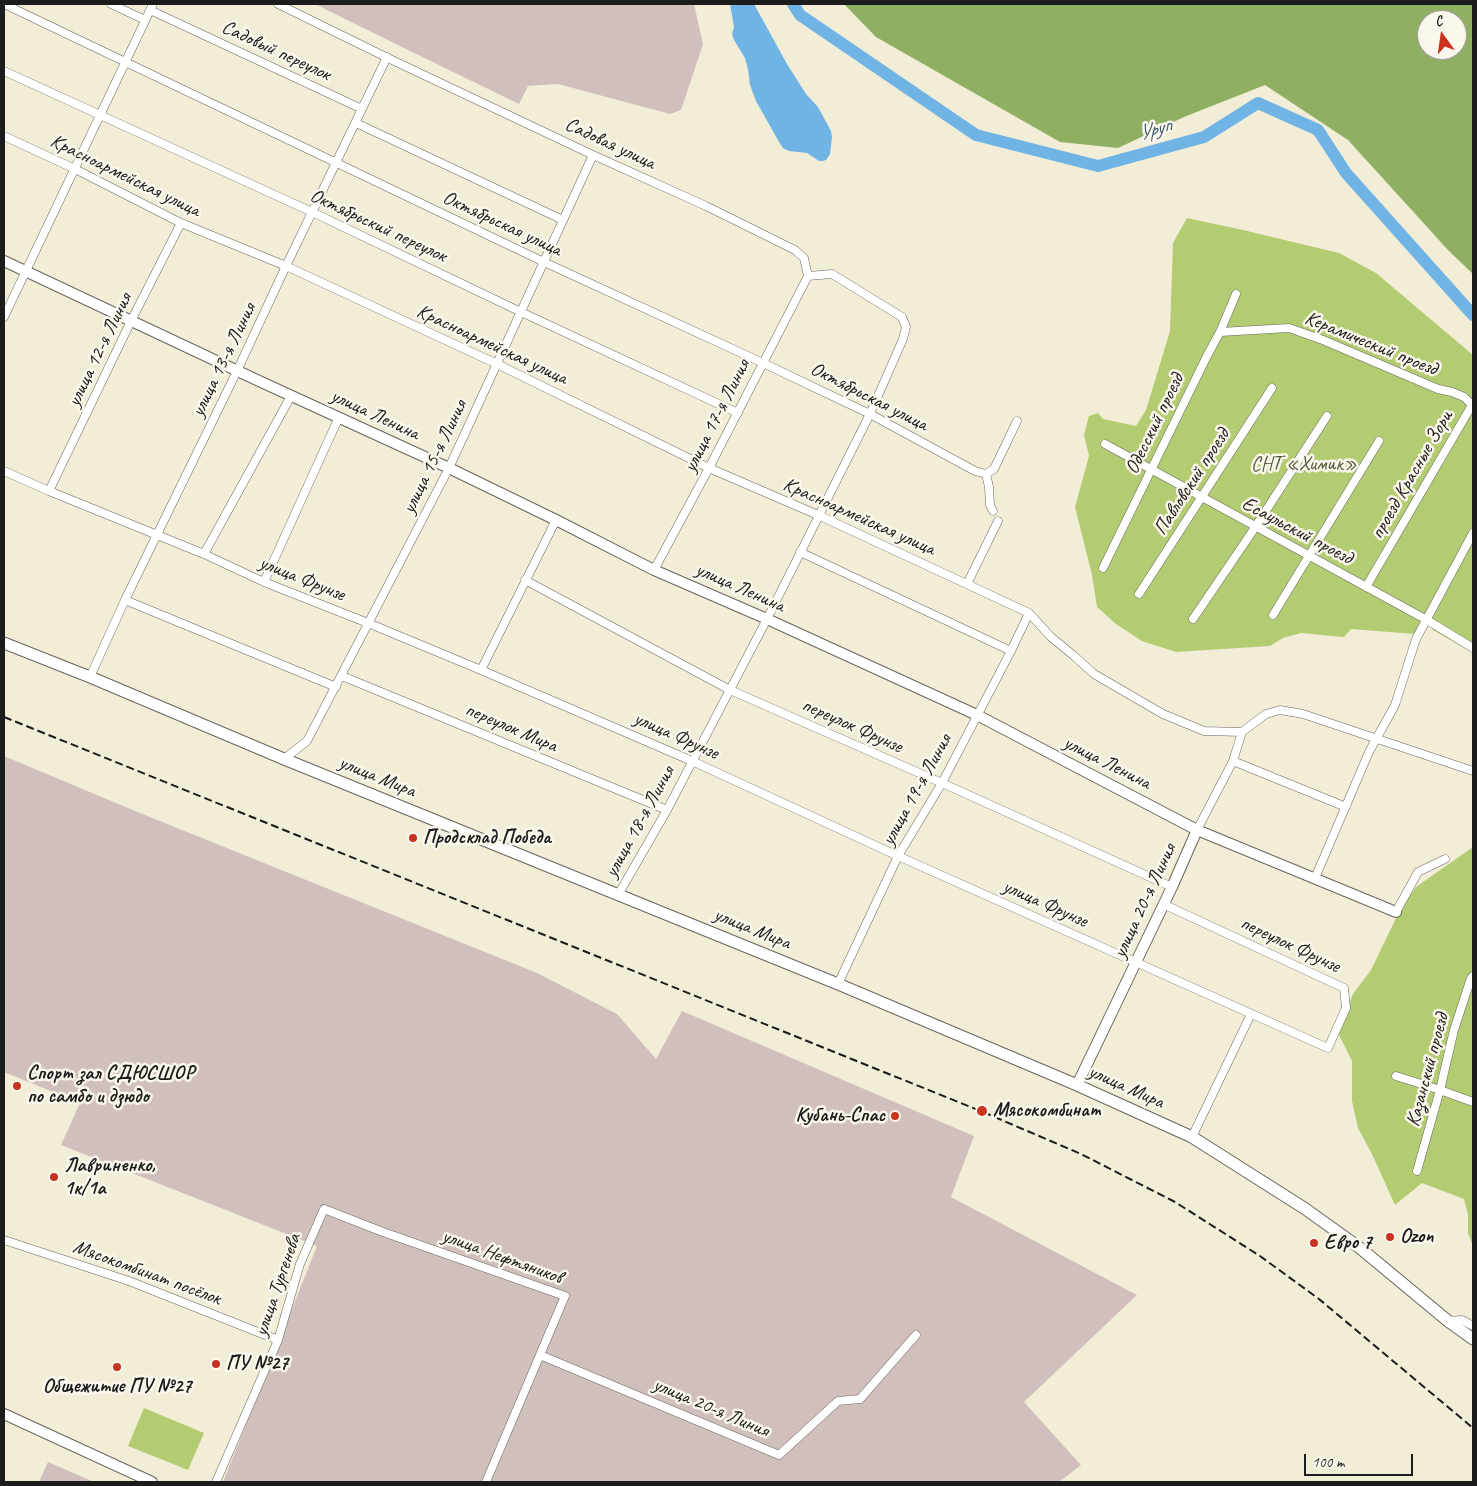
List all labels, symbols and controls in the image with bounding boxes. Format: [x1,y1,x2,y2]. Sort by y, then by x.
north arrow [1417,10,1467,60]
text: С [1433,12,1444,30]
street label: Садовый переулок [218,15,334,87]
street label: Садовая улица [561,113,659,175]
water label: Уруп [1136,113,1174,147]
street label: Красноармейская улица [46,129,204,223]
street label: Октябрьский переулок [306,184,450,268]
street label: Октябрьская улица [439,186,565,262]
street label: улица 12-я Линия [62,289,138,411]
street label: улица 13-я Линия [186,299,262,421]
street label: Красноармейская улица [413,300,571,390]
street label: Керамический проезд [1301,306,1441,382]
street label: улица 17-я Линия [678,356,756,476]
street label: Октябрьская улица [806,357,932,437]
street label: Одесский проезд [1120,370,1190,478]
street label: улица Ленина [327,384,423,446]
street label: улица 15-я Линия [397,396,473,518]
street label: проезд Красные Зори [1366,407,1458,543]
street label: Павловский проезд [1149,424,1235,540]
park label: СНТ «Химик» [1251,453,1357,477]
street label: Красноармейская улица [779,473,939,561]
street label: Есаульский проезд [1238,492,1356,570]
street label: улица Фрунзе [256,551,348,607]
street label: улица Ленина [692,558,788,618]
street label: переулок Фрунзе [798,693,906,759]
street label: переулок Мира [461,698,561,758]
street label: улица Фрунзе [630,707,722,765]
street label: улица 19-я Линия [877,730,957,850]
street label: улица Ленина [1059,731,1155,795]
street label: улица Мира [335,751,419,803]
street label: улица 18-я Линия [600,762,680,882]
place label: Продсклад Победа [423,826,551,850]
marker: Продсклад Победа [407,832,419,844]
street label: улица 20-я Линия [1108,840,1182,962]
street label: улица Фрунзе [999,875,1091,933]
street label: улица Мира [710,903,794,955]
street label: переулок Фрунзе [1236,911,1344,979]
street label: Казанский проезд [1401,1011,1455,1129]
street label: улица Мира [1084,1060,1168,1114]
place label: Спорт зал СДЮСШОР по самбо и дзюдо [27,1062,195,1109]
marker: Спорт зал СДЮСШОР по самбо и дзюдо [11,1080,23,1092]
place label: Мясокомбинат [993,1099,1101,1123]
place label: Кубань-Спас [795,1104,885,1128]
marker: Мясокомбинат [975,1104,989,1118]
marker: Кубань-Спас [889,1110,901,1122]
place label: Лавриненко, 1к/1а [64,1154,155,1201]
marker: Лавриненко, 1к/1а [48,1171,60,1183]
street label: улица Нефтяников [439,1224,565,1290]
place label: Ozon [1400,1225,1433,1249]
street label: улица Тургенева [249,1231,307,1339]
place label: Евро 7 [1324,1231,1372,1255]
marker: Ozon [1384,1231,1396,1243]
street label: Мясокомбинат посёлок [70,1235,224,1311]
marker: Евро 7 [1308,1237,1320,1249]
place label: ПУ №27 [226,1352,288,1376]
marker: ПУ №27 [210,1358,222,1370]
marker: Общежитие ПУ №27 [111,1361,123,1373]
street label: улица 20-я Линия [650,1373,772,1443]
place label: Общежитие ПУ №27 [43,1375,191,1399]
scale bar [1307,1444,1416,1476]
text: 100 m [1312,1453,1344,1472]

